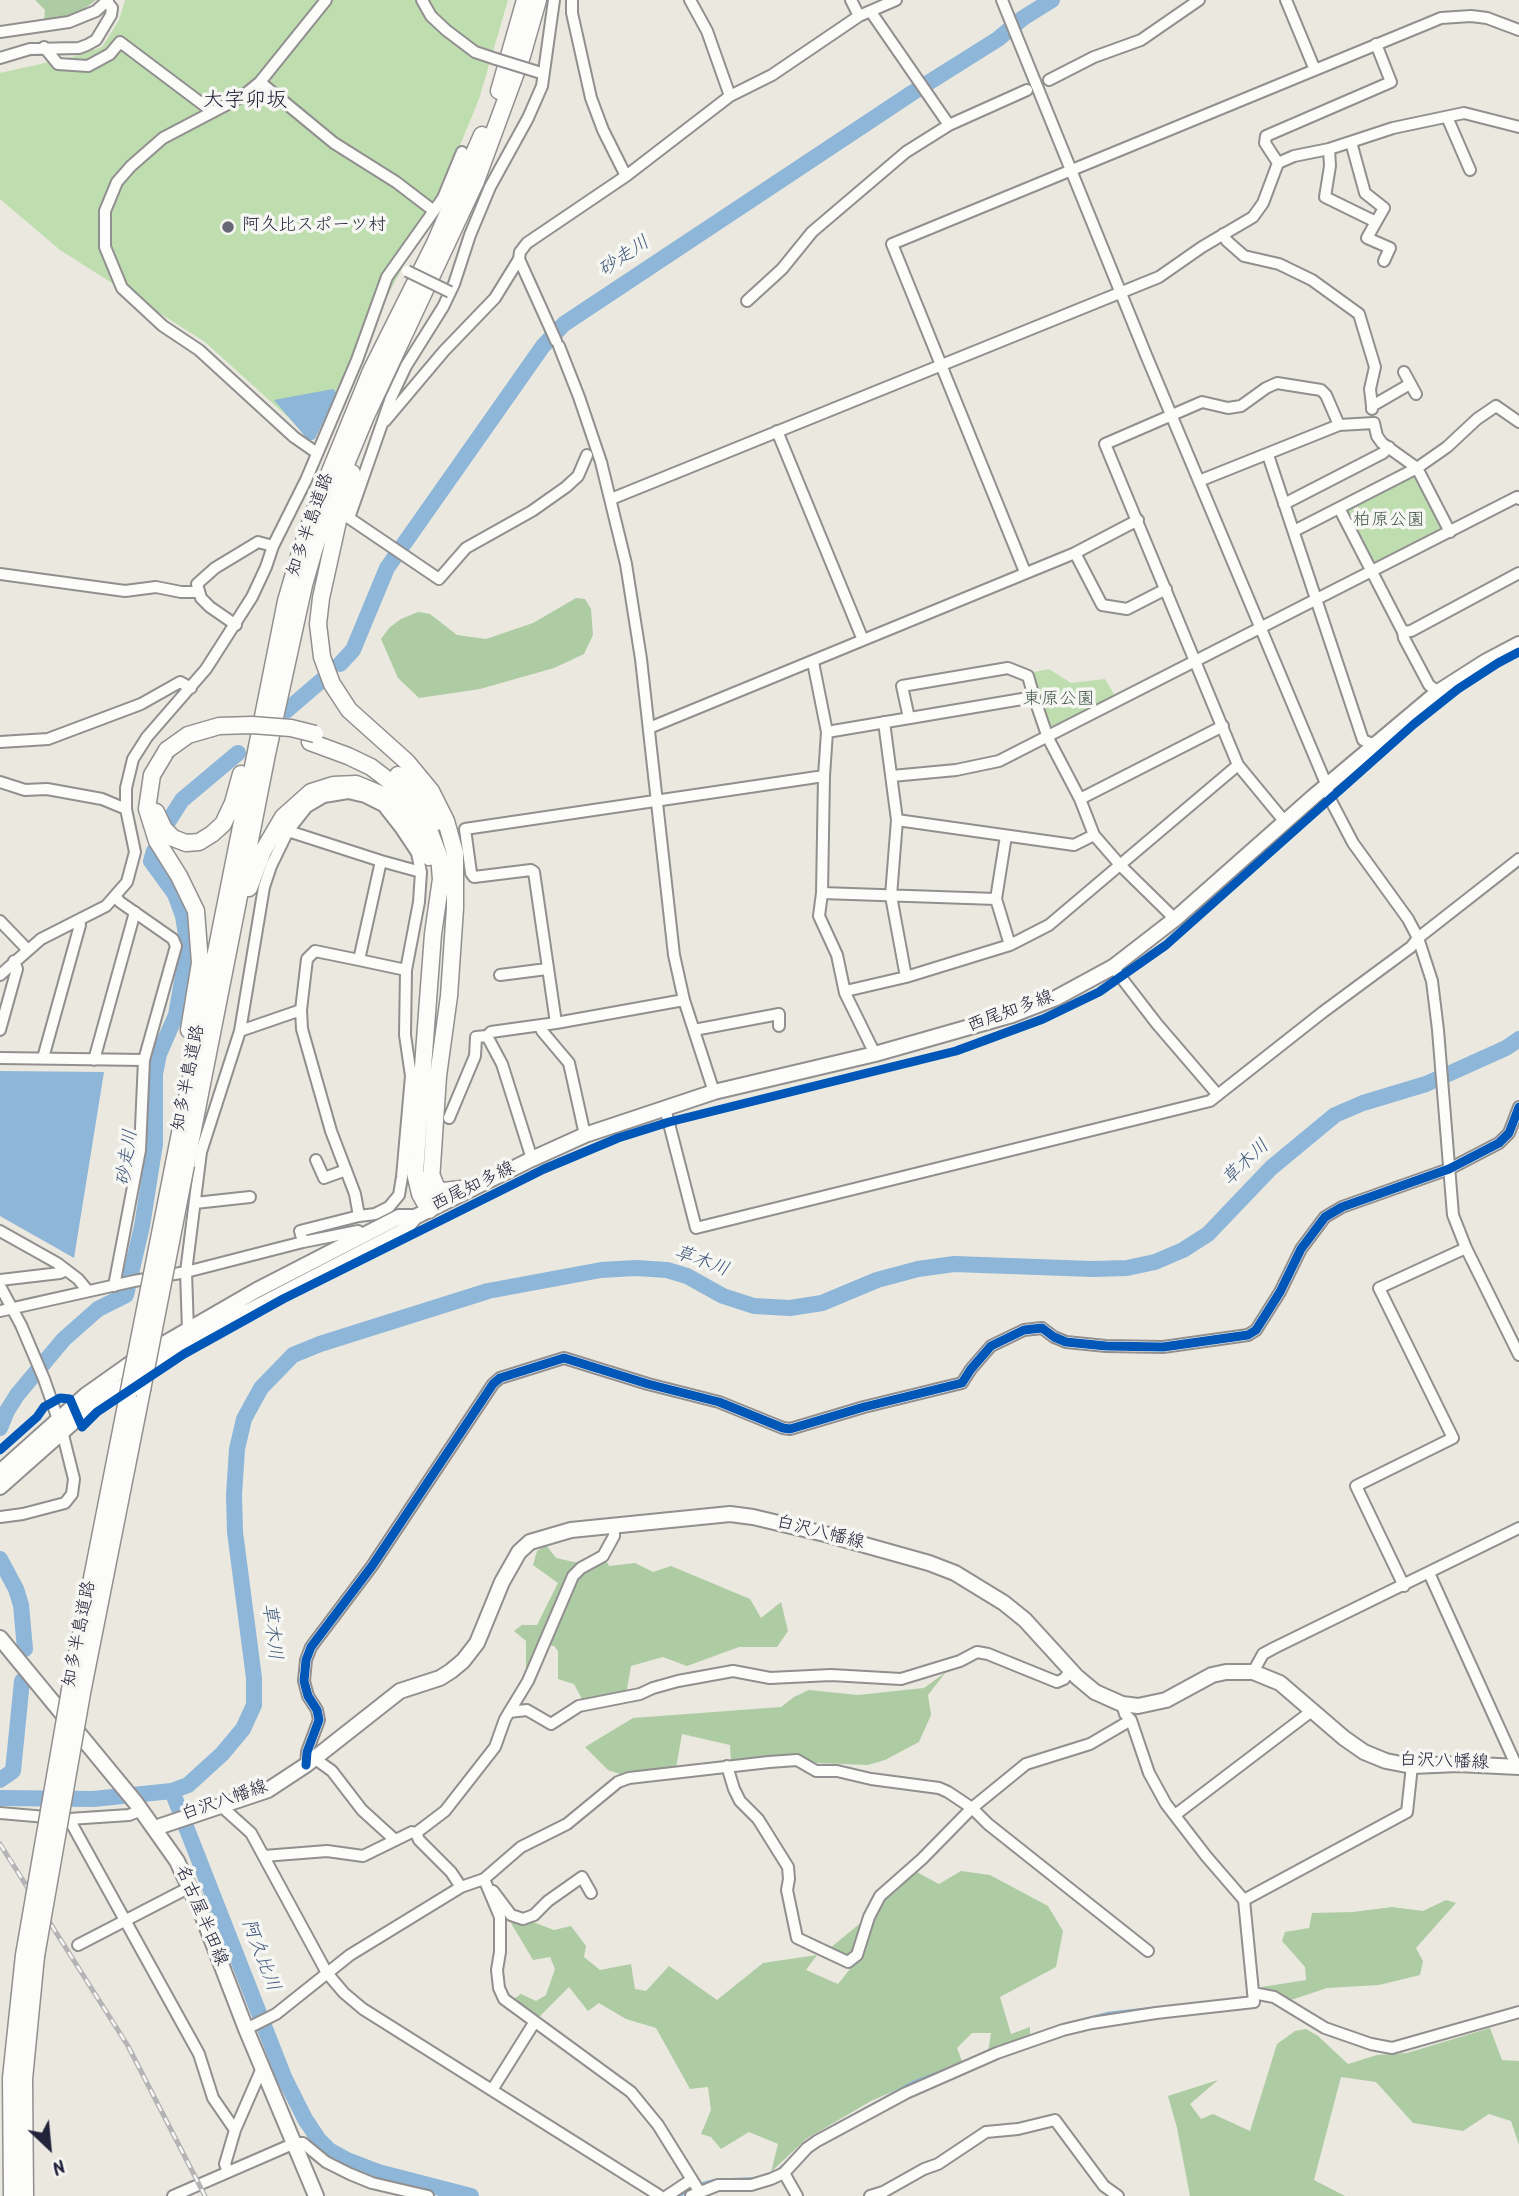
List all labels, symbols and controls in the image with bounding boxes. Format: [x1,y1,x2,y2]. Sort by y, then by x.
district label: 大字卯坂 [203,89,287,115]
place label: 阿久比スポーツ村 [242,216,386,238]
marker: 阿久比スポーツ村 [220,219,236,235]
water label: 砂走川 [595,233,655,283]
street label: 知多半島道路 [284,470,340,580]
park label: 柏原公園 [1353,511,1425,533]
park label: 東原公園 [1023,690,1095,712]
street label: 西尾知多線 [965,987,1057,1039]
street label: 知多半島道路 [169,1023,211,1133]
water label: 砂走川 [114,1128,144,1188]
water label: 草木川 [1219,1136,1275,1192]
street label: 西尾知多線 [429,1159,519,1217]
water label: 草木川 [670,1243,732,1283]
street label: 白沢八幡線 [774,1513,866,1555]
street label: 知多半島道路 [60,1579,102,1689]
water label: 草木川 [255,1602,285,1662]
street label: 白沢八幡線 [1399,1751,1489,1775]
street label: 白沢八幡線 [179,1777,271,1827]
street label: 名古屋半田線 [169,1862,231,1970]
water label: 阿久比川 [235,1916,283,1996]
north arrow [14,2112,84,2182]
text: N [46,2150,70,2182]

